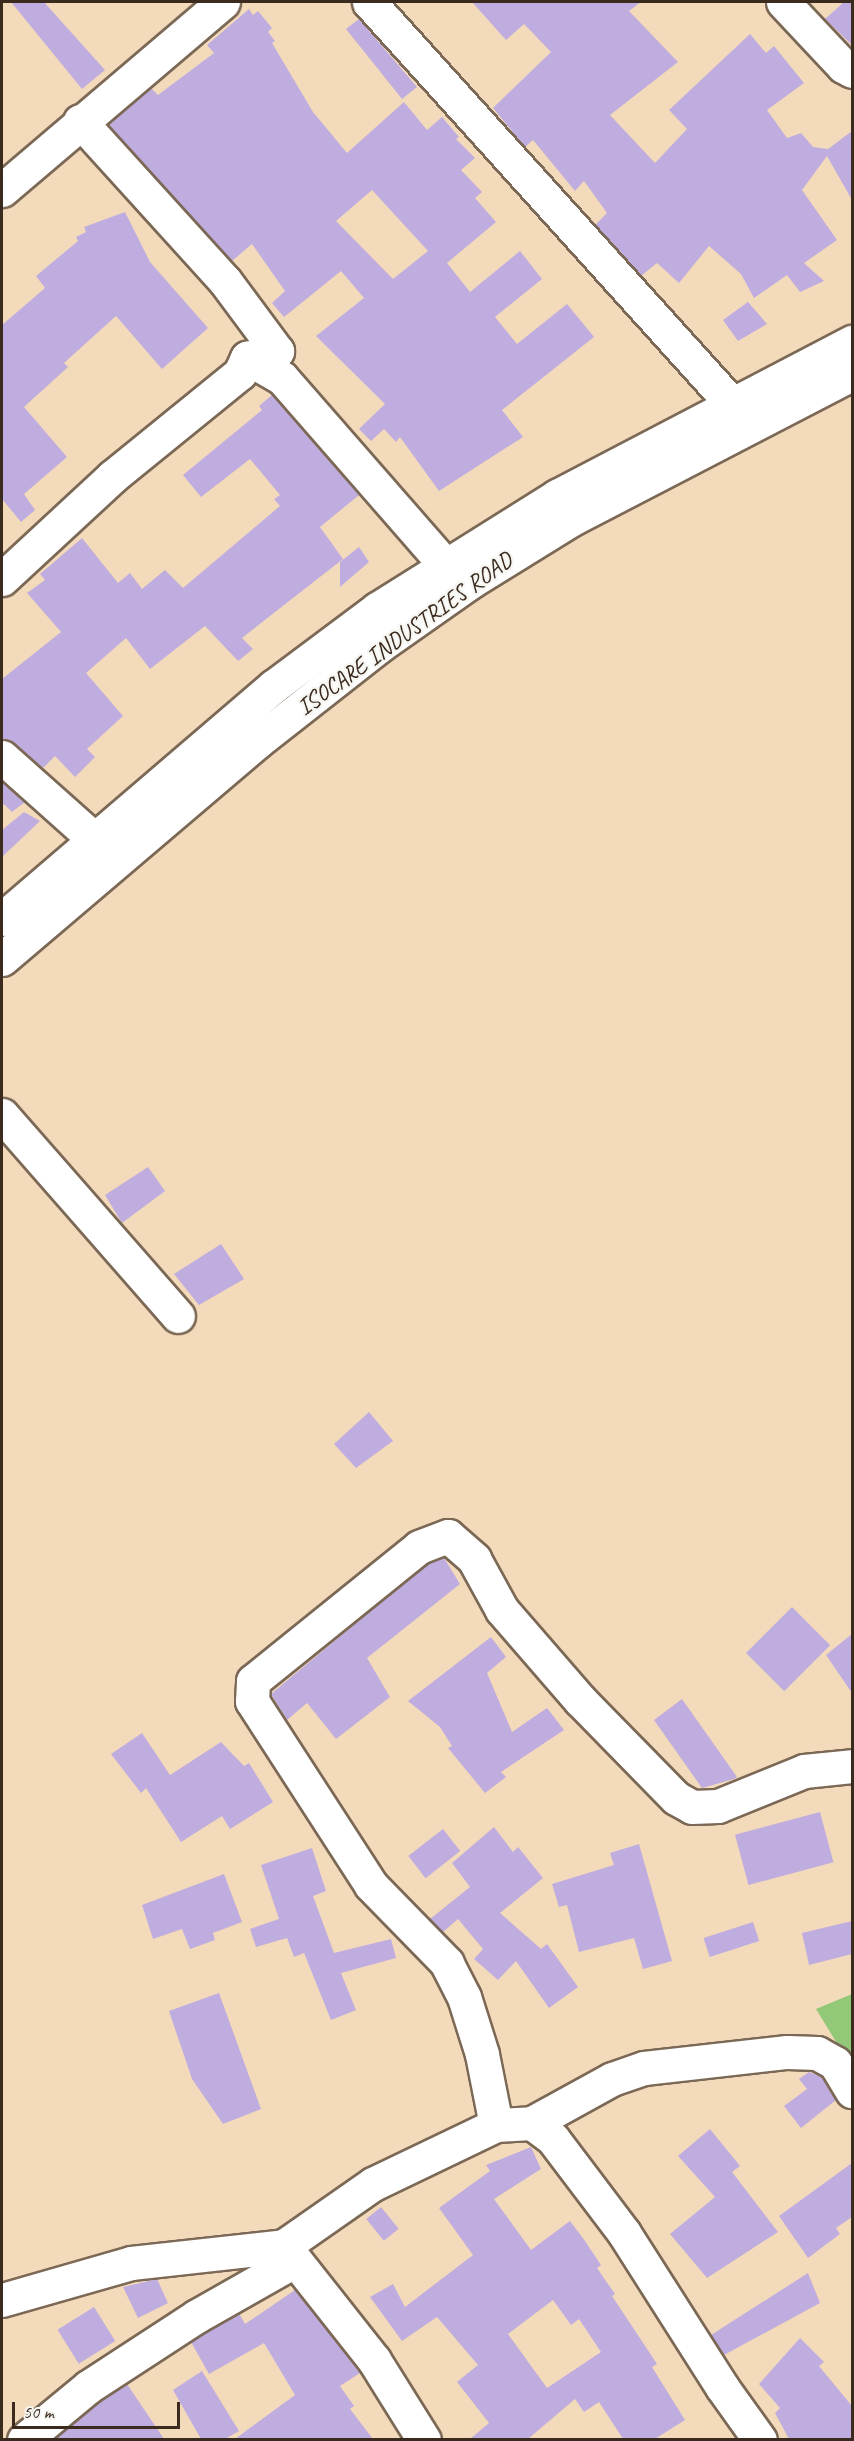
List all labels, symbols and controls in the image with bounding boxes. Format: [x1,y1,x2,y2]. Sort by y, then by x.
street label: ISOCARE INDUSTRIES ROAD [291,546,519,722]
scale bar [15,2390,183,2428]
text: 50 m [23,2401,54,2423]

